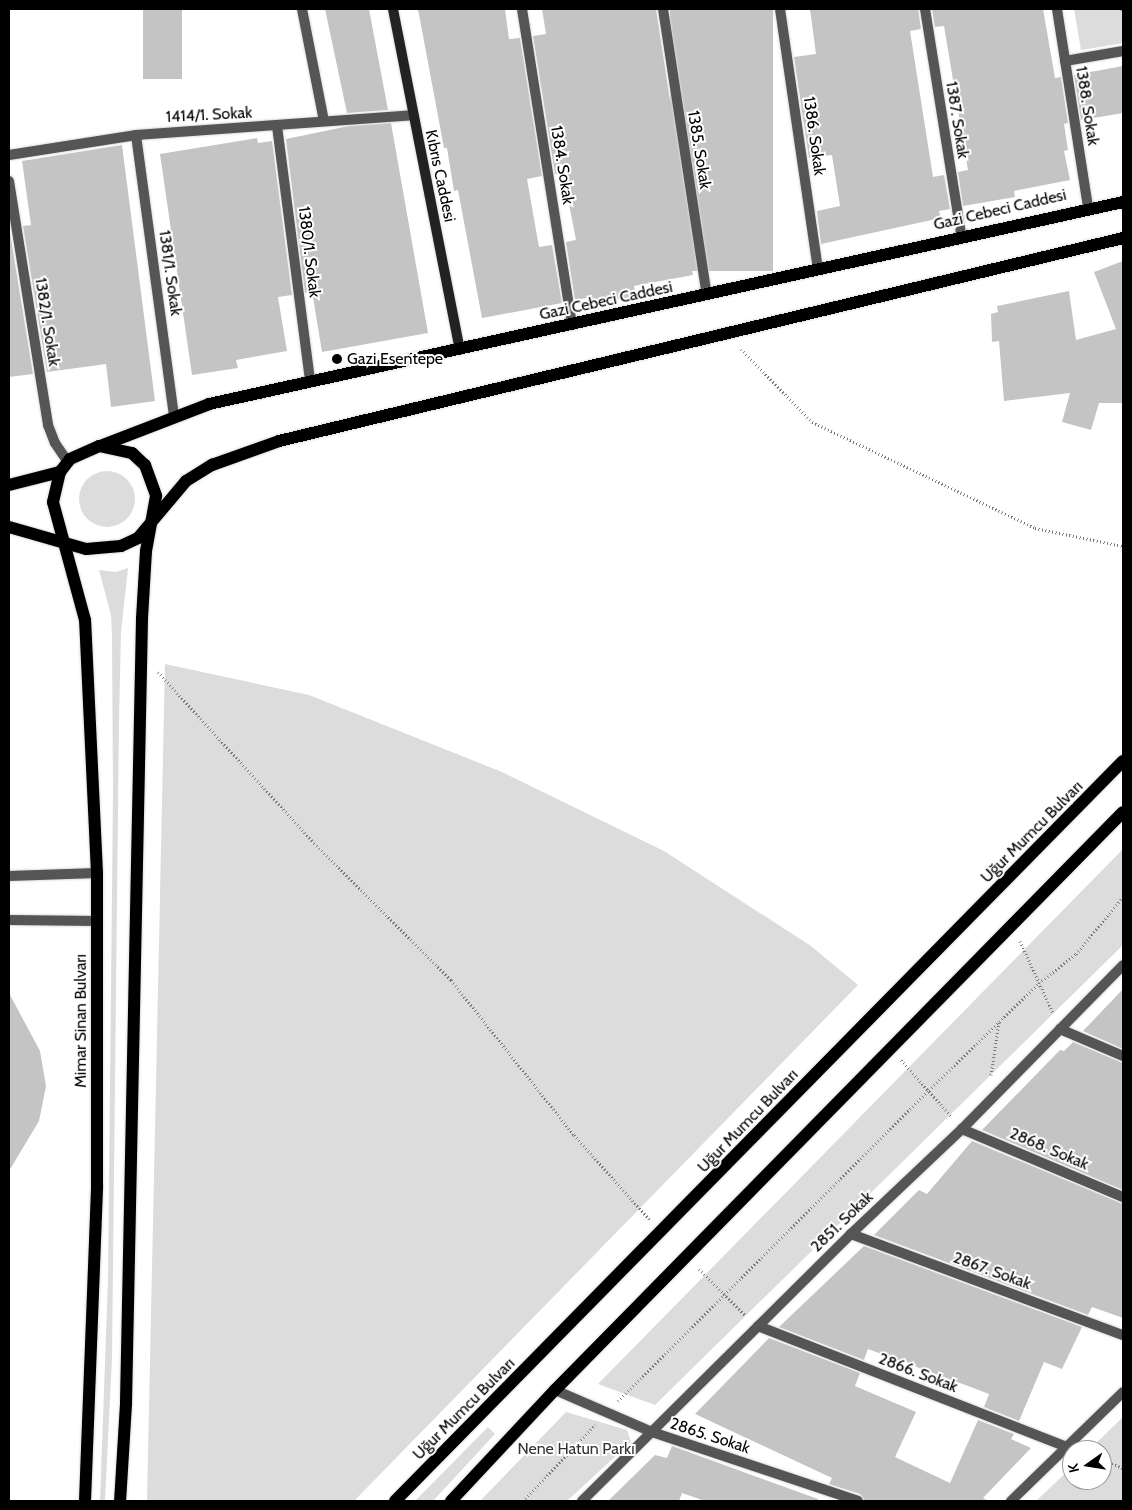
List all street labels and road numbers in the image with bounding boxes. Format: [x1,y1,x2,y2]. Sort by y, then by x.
street label: 1388. Sokak [1071,65,1103,147]
street label: 1387. Sokak [941,80,973,160]
street label: 1386. Sokak [799,95,829,177]
street label: 1414/1. Sokak [165,103,253,127]
street label: 1385. Sokak [683,109,715,191]
street label: 1384. Sokak [546,124,578,206]
street label: Kıbrıs Caddesi [421,128,459,224]
street label: Gazi Cebeci Caddesi [932,185,1068,235]
street label: 1380/1. Sokak [294,205,324,299]
street label: 1381/1. Sokak [154,229,186,317]
street label: 1382/1. Sokak [31,276,63,368]
street label: Gazi Cebeci Caddesi [538,278,674,324]
street label: Uğur Mumcu Bulvarı [977,777,1087,887]
street label: Mimar Sinan Bulvarı [71,954,91,1088]
street label: Uğur Mumcu Bulvarı [694,1065,802,1177]
street label: 2868. Sokak [1007,1124,1091,1174]
street label: 2851. Sokak [807,1188,877,1256]
street label: 2867. Sokak [950,1248,1034,1294]
street label: 2866. Sokak [876,1349,960,1397]
street label: Uğur Mumcu Bulvarı [409,1354,519,1464]
street label: 2865. Sokak [668,1414,752,1458]

